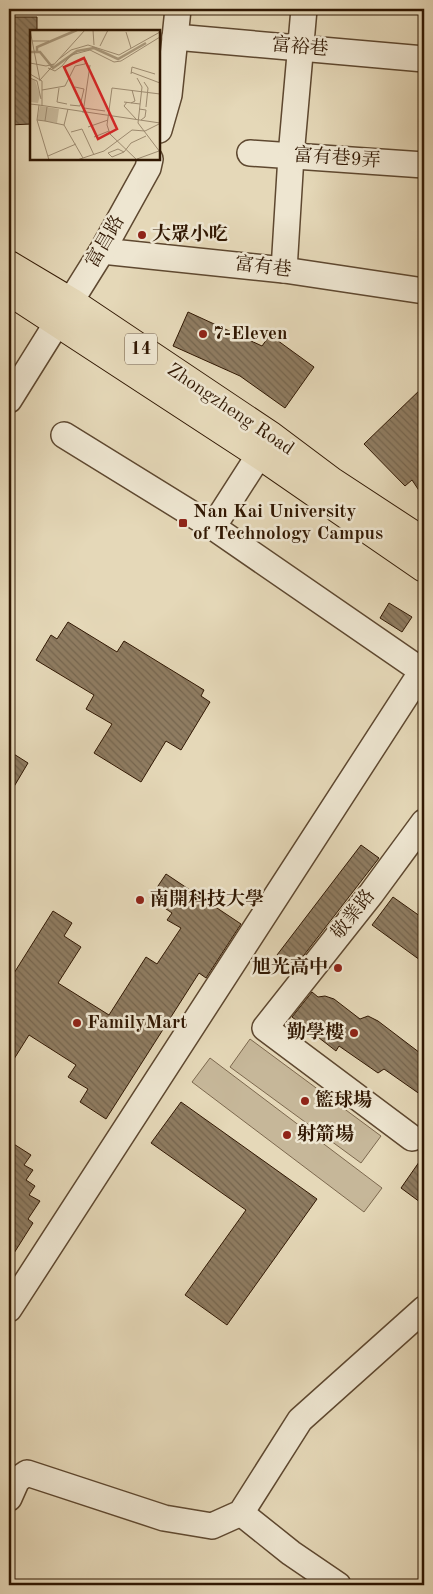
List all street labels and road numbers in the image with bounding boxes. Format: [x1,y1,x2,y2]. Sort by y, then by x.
street label: 富裕巷 [271,33,329,60]
street label: 富有巷9弄 [293,143,381,172]
street label: 富昌路 [81,211,128,271]
street label: 富有巷 [234,252,293,281]
road number: 14 [125,334,157,364]
street label: Zhongzheng Road [163,361,297,459]
street label: 敬業路 [327,885,379,943]

